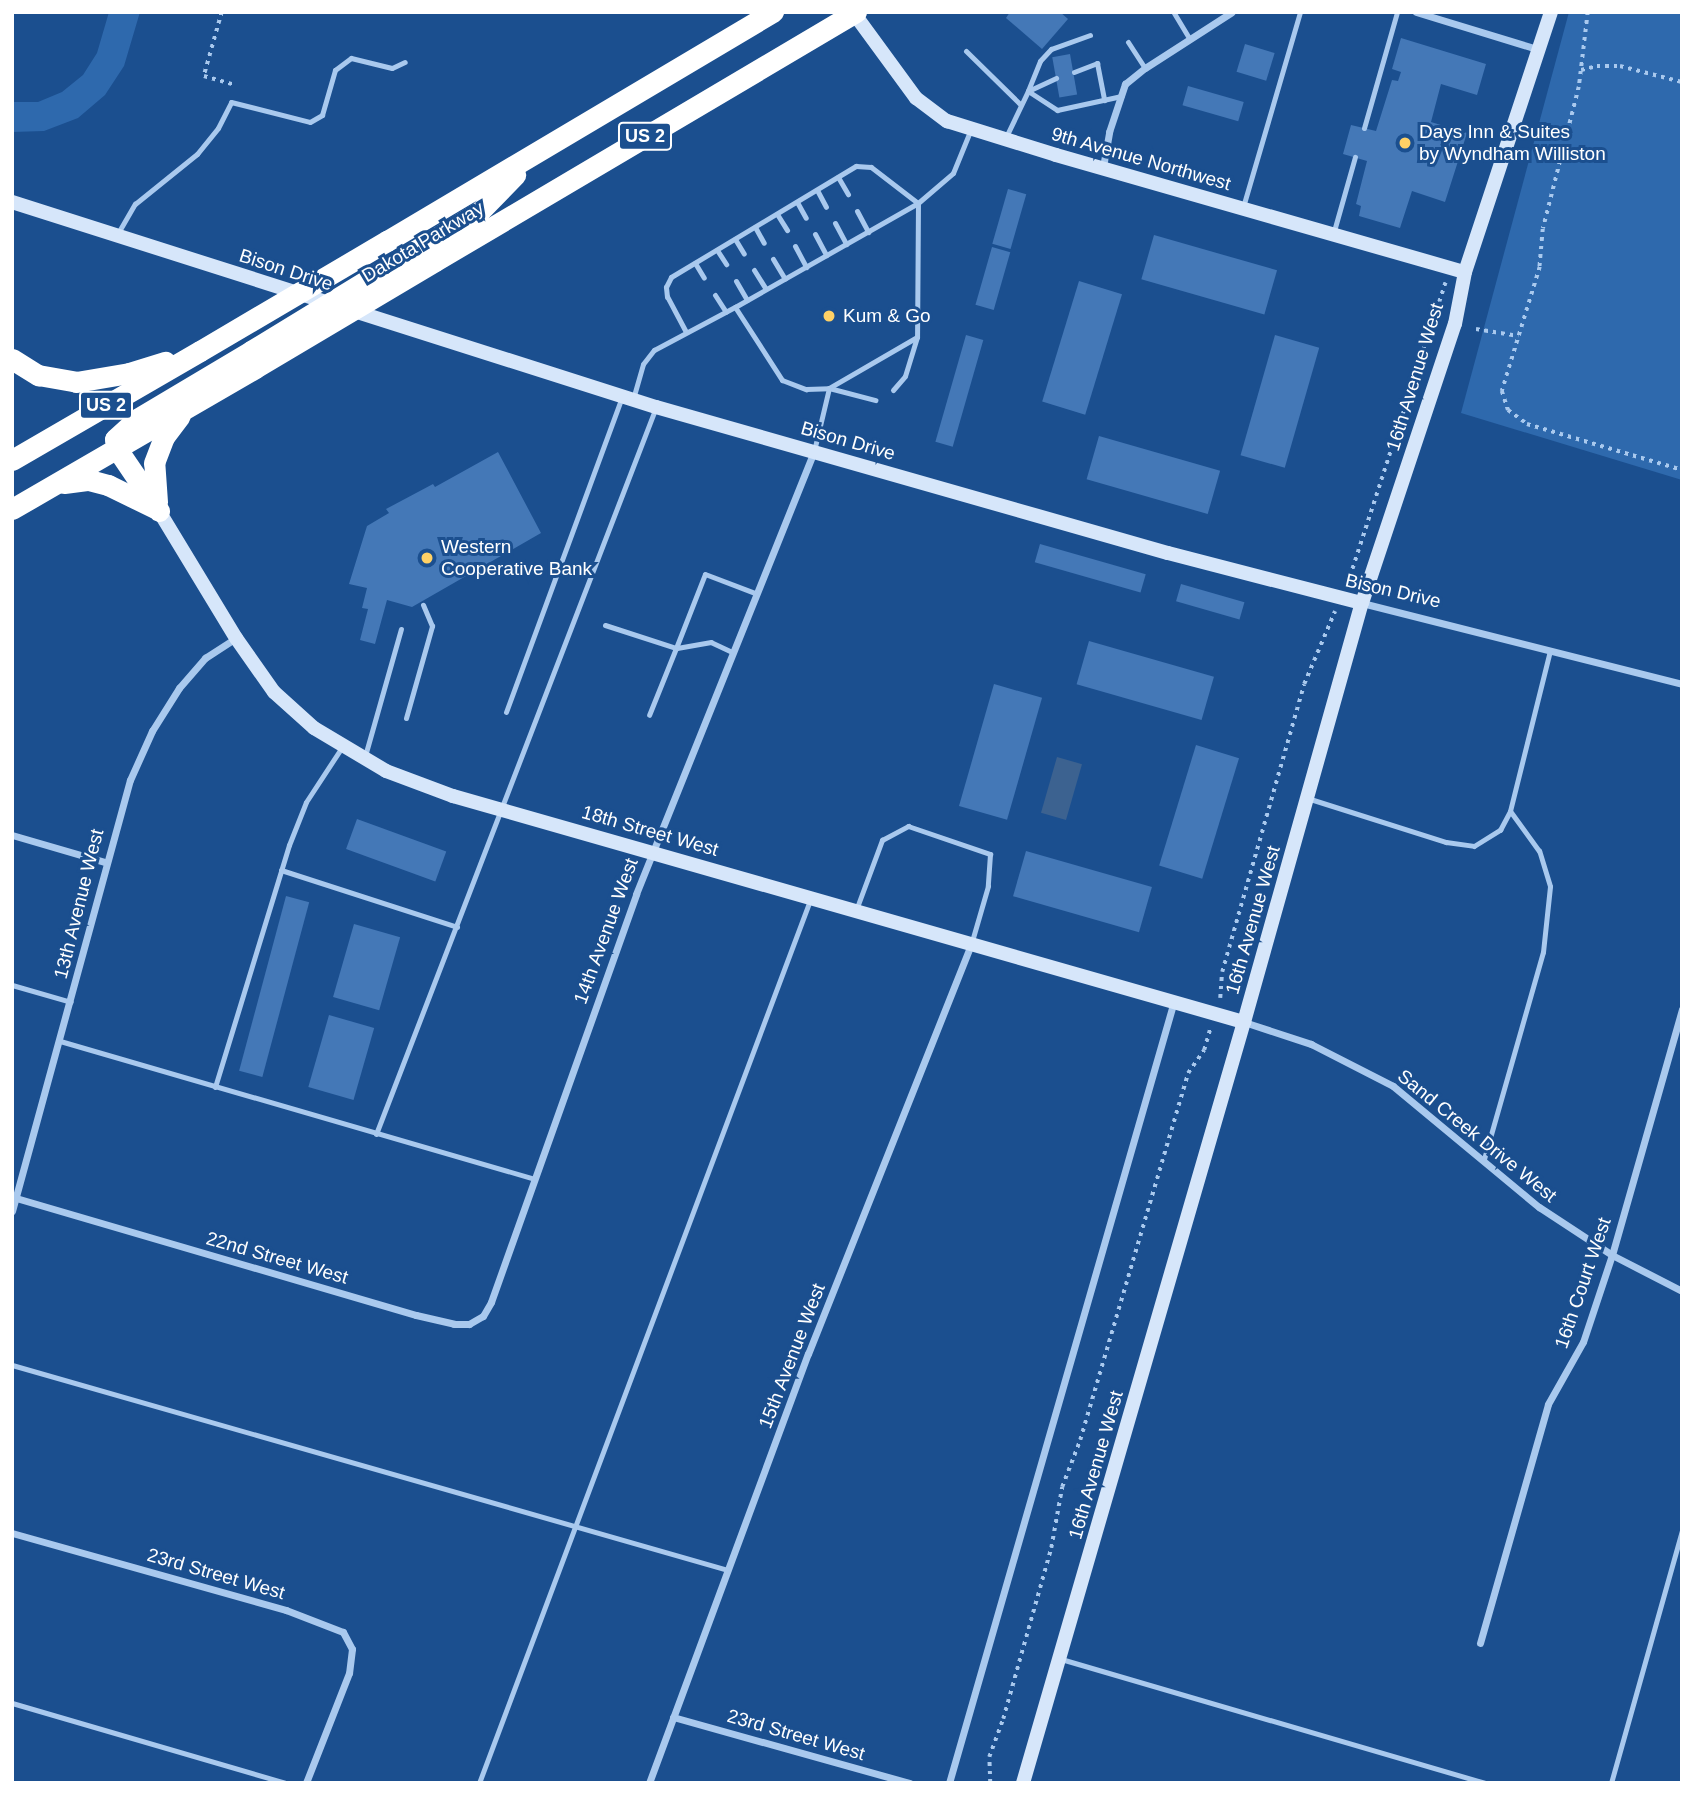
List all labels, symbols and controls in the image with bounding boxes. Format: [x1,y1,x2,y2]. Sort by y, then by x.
road number: US 2 [617,121,673,150]
place label: Days Inn & Suites by Wyndham Williston [1419,121,1606,165]
street label: 9th Avenue Northwest [1048,122,1234,196]
marker: Days Inn & Suites by Wyndham Williston [1397,135,1413,151]
street label: Dakota Parkway [358,197,488,287]
street label: Bison Drive [236,244,336,296]
street label: 16th Avenue West [1382,300,1448,454]
place label: Kum & Go [843,305,931,327]
marker: Kum & Go [821,308,837,324]
road number: US 2 [78,390,134,419]
street label: Bison Drive [798,417,898,465]
place label: Western Cooperative Bank [441,536,592,580]
marker: Western Cooperative Bank [419,550,435,566]
street label: Bison Drive [1343,569,1443,613]
street label: 18th Street West [579,801,721,861]
street label: 13th Avenue West [49,826,109,982]
street label: 16th Avenue West [1221,843,1285,997]
street label: 14th Avenue West [569,854,643,1008]
street label: Sand Creek Drive West [1393,1065,1561,1207]
street label: 16th Court West [1550,1215,1616,1351]
street label: 22nd Street West [203,1227,351,1289]
street label: 15th Avenue West [754,1280,830,1432]
street label: 16th Avenue West [1064,1388,1128,1542]
street label: 23rd Street West [145,1543,287,1605]
street label: 23rd Street West [725,1704,867,1766]

